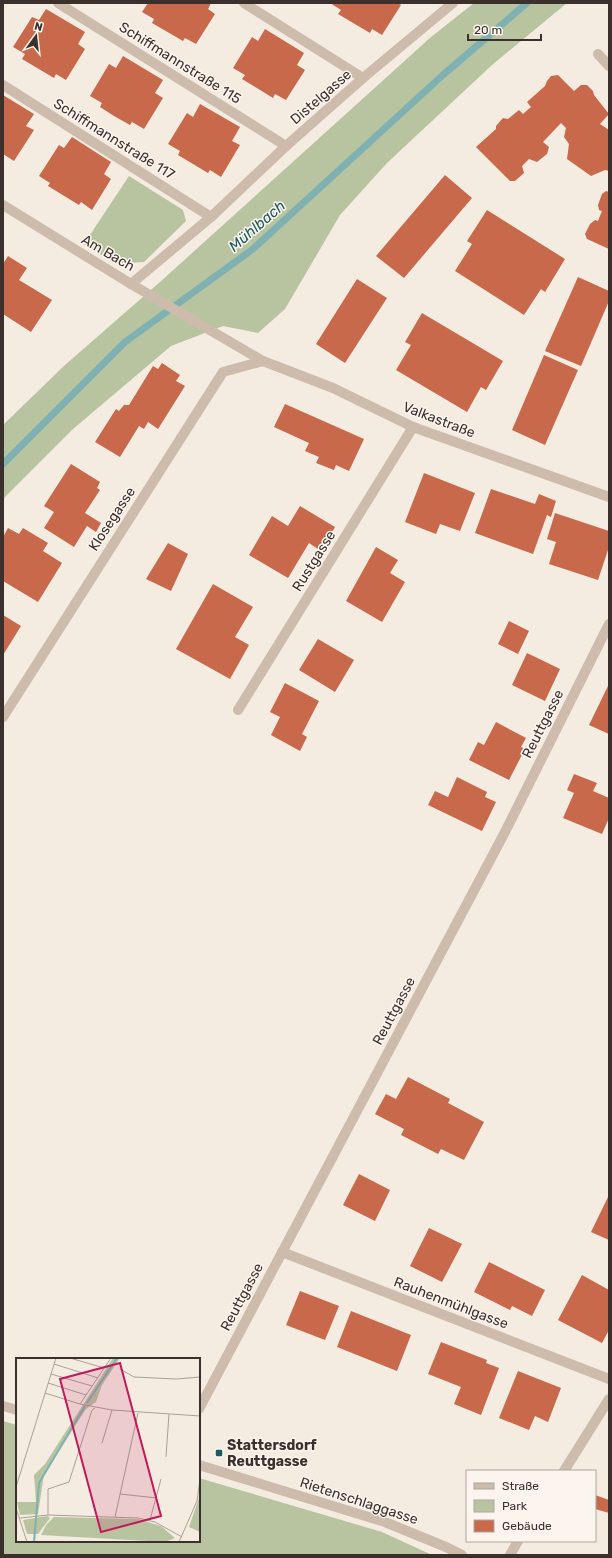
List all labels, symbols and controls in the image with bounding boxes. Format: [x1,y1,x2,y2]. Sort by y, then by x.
north arrow [16,16,56,56]
scale bar [468,16,541,42]
street label: Schiffmannstraße 115 [116,19,244,107]
text: N [33,20,44,34]
text: 20 m [474,23,502,37]
street label: Distelgasse [287,66,355,128]
street label: Schiffmannstraße 117 [50,95,178,183]
water label: Mühlbach [225,197,289,255]
street label: Am Bach [78,231,138,275]
street label: Valkastraße [400,398,478,442]
street label: Klosegasse [85,484,139,554]
street label: Rustgasse [289,527,339,595]
street label: Reuttgasse [519,687,568,761]
street label: Reuttgasse [369,974,419,1048]
street label: Reuttgasse [217,1260,267,1334]
street label: Rauhenmühlgasse [391,1273,511,1333]
inset map [16,1358,200,1542]
place label: Stattersdorf Reuttgasse [227,1437,317,1470]
marker: Stattersdorf Reuttgasse [214,1448,224,1458]
legend [466,1470,596,1542]
street label: Rietenschlaggasse [298,1474,420,1528]
text: Straße [502,1479,539,1493]
text: Park [502,1499,528,1513]
text: Gebäude [502,1519,552,1533]

